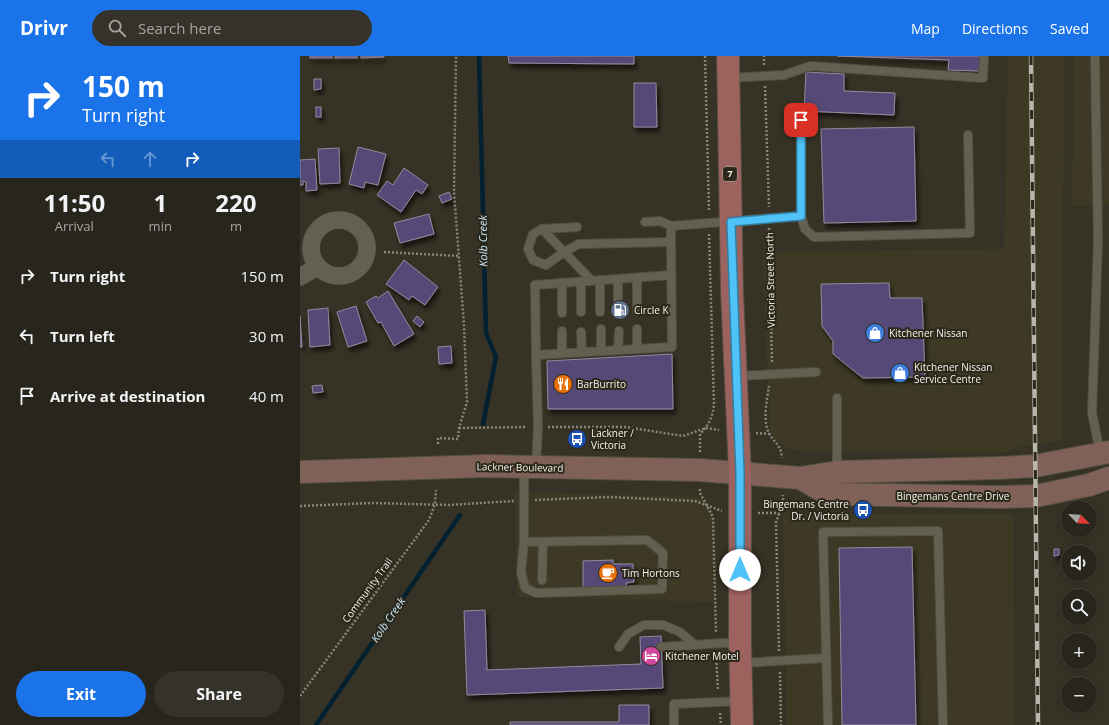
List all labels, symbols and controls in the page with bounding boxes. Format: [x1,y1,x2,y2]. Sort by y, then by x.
search box [92,10,372,46]
text: Drivr [20,15,68,41]
icon: search [106,17,128,39]
text: Search here [138,18,222,38]
text: Map [911,19,940,38]
text: Directions [962,19,1028,38]
text: Saved [1050,19,1089,38]
text: 150 m [82,67,165,105]
icon: right [16,72,68,124]
text: Turn right [82,103,165,127]
pin [784,103,818,137]
icon: arrive [790,109,812,131]
icon: left [97,148,119,170]
icon: ahead [139,148,161,170]
icon: right [181,148,203,170]
road number: 7 [723,167,737,181]
text: 11:50 [43,186,105,219]
text: 1 [153,186,167,219]
text: 220 [215,186,257,219]
water label: Kolb Creek [475,215,490,267]
text: Arrival [55,217,94,235]
text: min [149,217,172,235]
text: m [230,217,242,235]
street label: Victoria Street North [762,232,778,328]
icon: right [16,265,38,287]
text: Turn right [50,266,125,286]
text: 150 m [240,266,284,286]
fuel station icon: Circle K [609,299,631,321]
place label: Circle K [634,303,669,317]
shop icon: Kitchener Nissan [864,322,886,344]
icon: left [16,325,38,347]
text: Turn left [50,326,115,346]
text: 30 m [249,326,284,346]
place label: Kitchener Nissan [889,326,967,340]
place label: Kitchener Nissan Service Centre [914,360,992,386]
shop icon: Kitchener Nissan Service Centre [889,362,911,384]
restaurant icon: BarBurrito [552,373,574,395]
place label: BarBurrito [577,377,626,391]
icon: arrive [16,385,38,407]
text: Arrive at destination [50,386,205,406]
text: 40 m [249,386,284,406]
place label: Lackner / Victoria [591,426,634,452]
bus stop icon: Lackner / Victoria [566,428,588,450]
street label: Lackner Boulevard [477,459,563,475]
street label: Bingemans Centre Drive [897,489,1010,503]
place label: Bingemans Centre Dr. / Victoria [763,497,849,523]
bus stop icon: Bingemans Centre Dr. / Victoria [852,499,874,521]
north arrow [1061,501,1097,537]
map controls [1061,501,1097,713]
button: sound [1061,545,1097,581]
position arrow [719,549,761,591]
street label: Community Trail [339,555,395,625]
cafe icon: Tim Hortons [597,562,619,584]
place label: Tim Hortons [622,566,680,580]
button: search [1061,589,1097,625]
water label: Kolb Creek [367,594,409,645]
button: + [1061,633,1097,669]
hotel icon: Kitchener Motel [640,645,662,667]
place label: Kitchener Motel [665,649,739,663]
button: Exit [16,671,146,717]
button: Share [154,671,284,717]
button: − [1061,677,1097,713]

